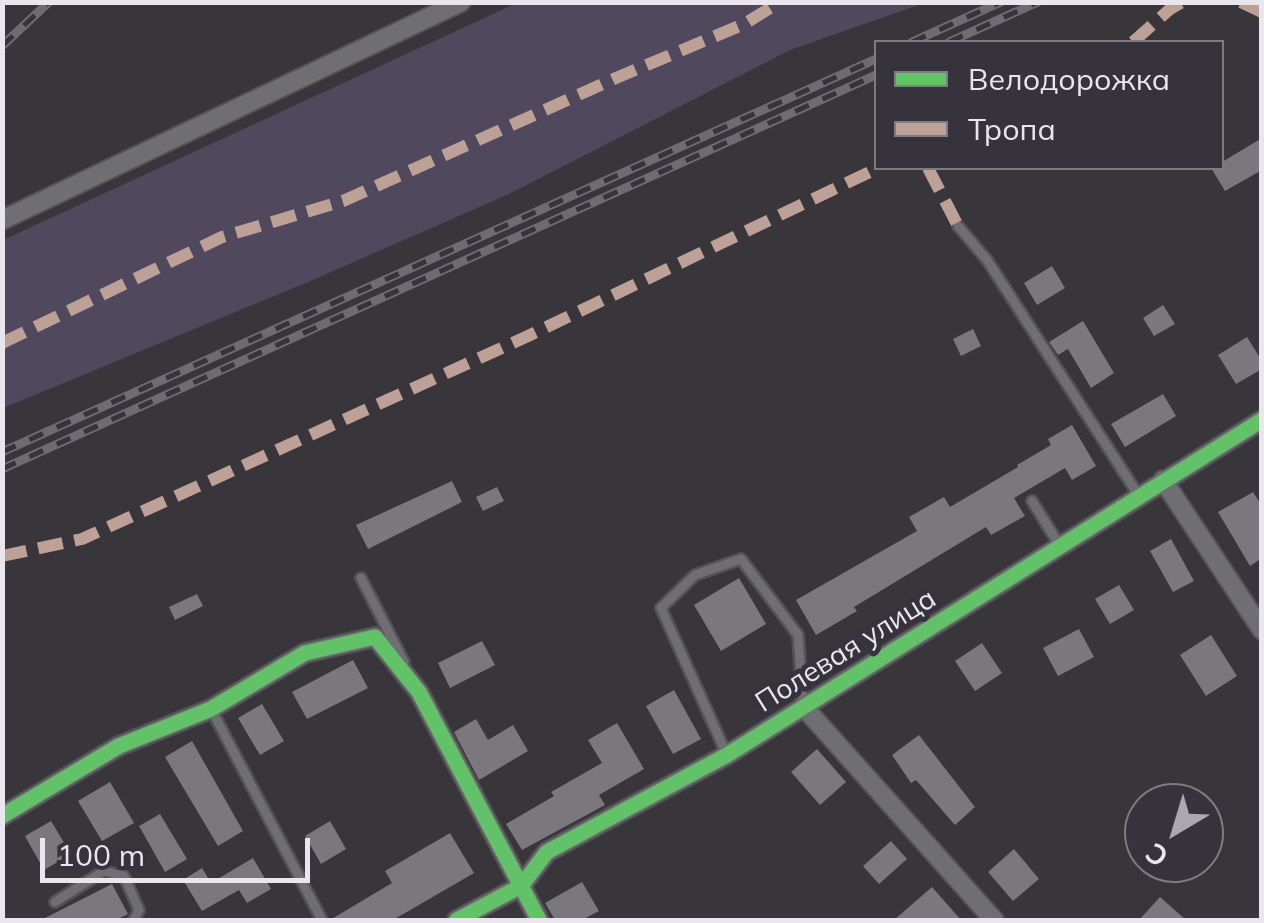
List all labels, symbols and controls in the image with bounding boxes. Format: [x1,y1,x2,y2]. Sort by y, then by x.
legend [874,40,1224,170]
text: Велодорожка [968,60,1170,98]
text: Тропа [968,110,1056,148]
street label: Полевая улица [750,582,942,720]
north arrow [1124,783,1224,883]
scale bar [45,818,315,880]
text: 100 m [57,836,145,874]
text: С [1138,836,1175,875]

